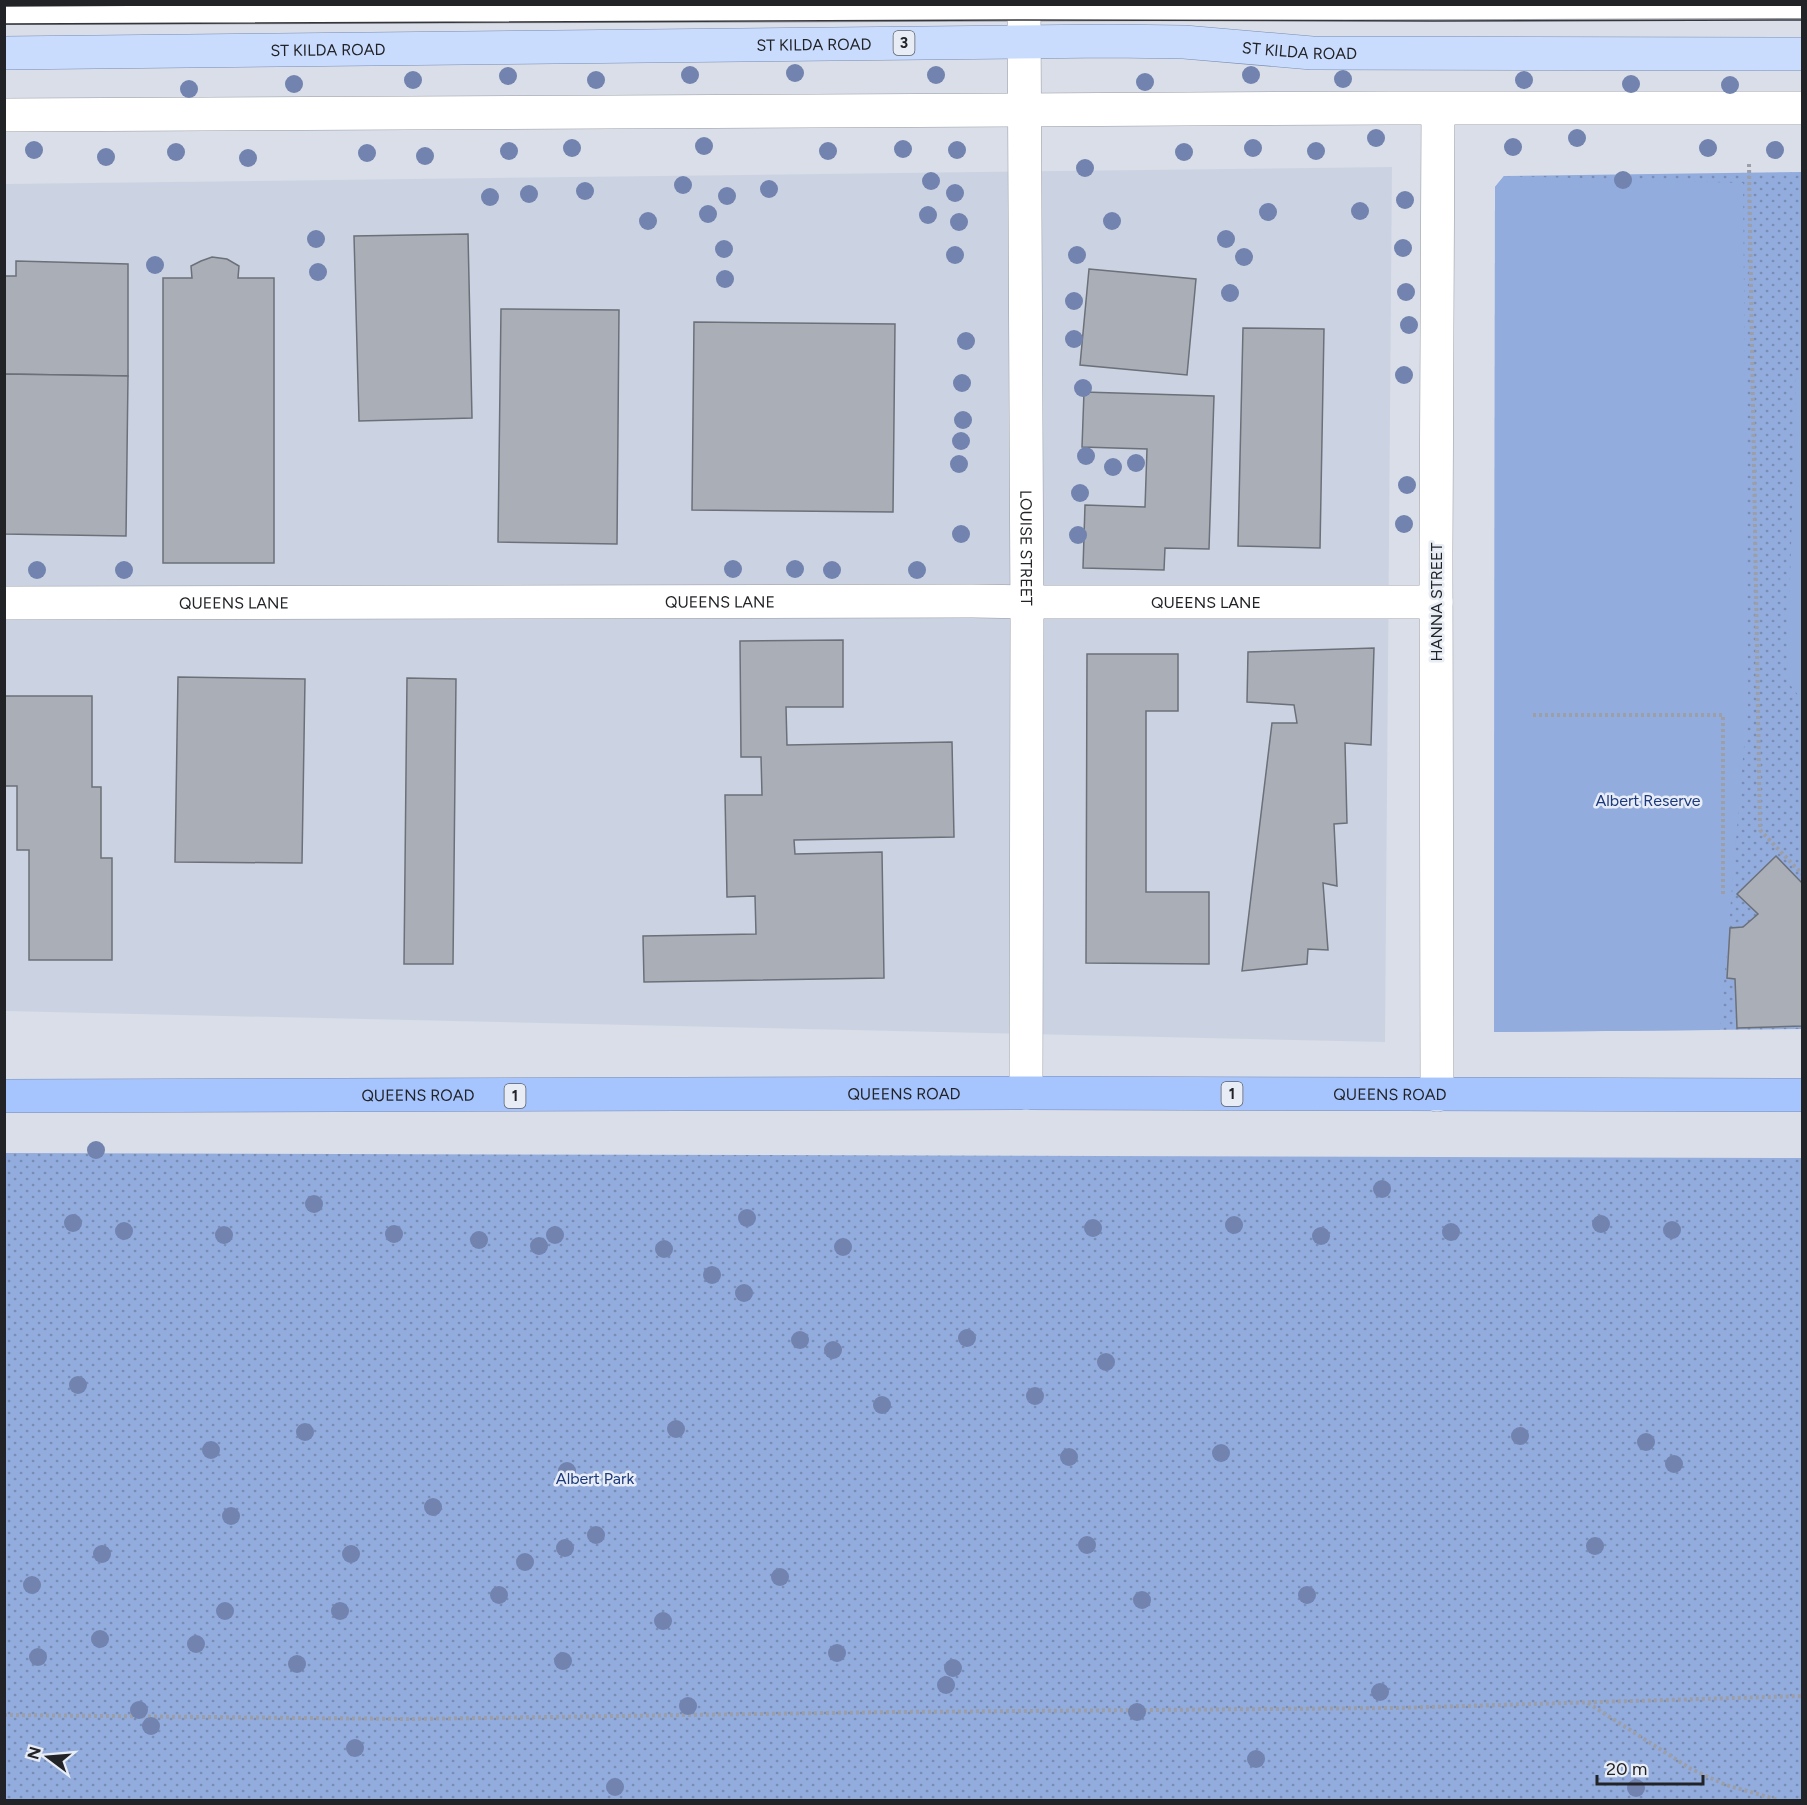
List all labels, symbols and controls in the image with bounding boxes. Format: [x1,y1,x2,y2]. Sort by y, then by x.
road number: 3 [894,31,914,55]
street label: ST KILDA ROAD [756,34,872,54]
street label: ST KILDA ROAD [1241,38,1357,63]
street label: ST KILDA ROAD [270,39,386,60]
street label: LOUISE STREET [1017,490,1036,606]
street label: HANNA STREET [1427,542,1446,661]
street label: QUEENS LANE [665,592,775,611]
street label: QUEENS LANE [179,593,289,612]
street label: QUEENS LANE [1151,593,1261,612]
park label: Albert Reserve [1595,791,1701,810]
road number: 1 [1222,1082,1242,1106]
road number: 1 [504,1084,526,1108]
street label: QUEENS ROAD [847,1084,961,1103]
street label: QUEENS ROAD [1333,1084,1447,1104]
street label: QUEENS ROAD [361,1085,475,1104]
park label: Albert Park [556,1469,634,1488]
north arrow [18,1727,78,1787]
text: N [23,1744,45,1762]
scale bar [1597,1748,1704,1786]
text: 20 m [1606,1758,1647,1780]

